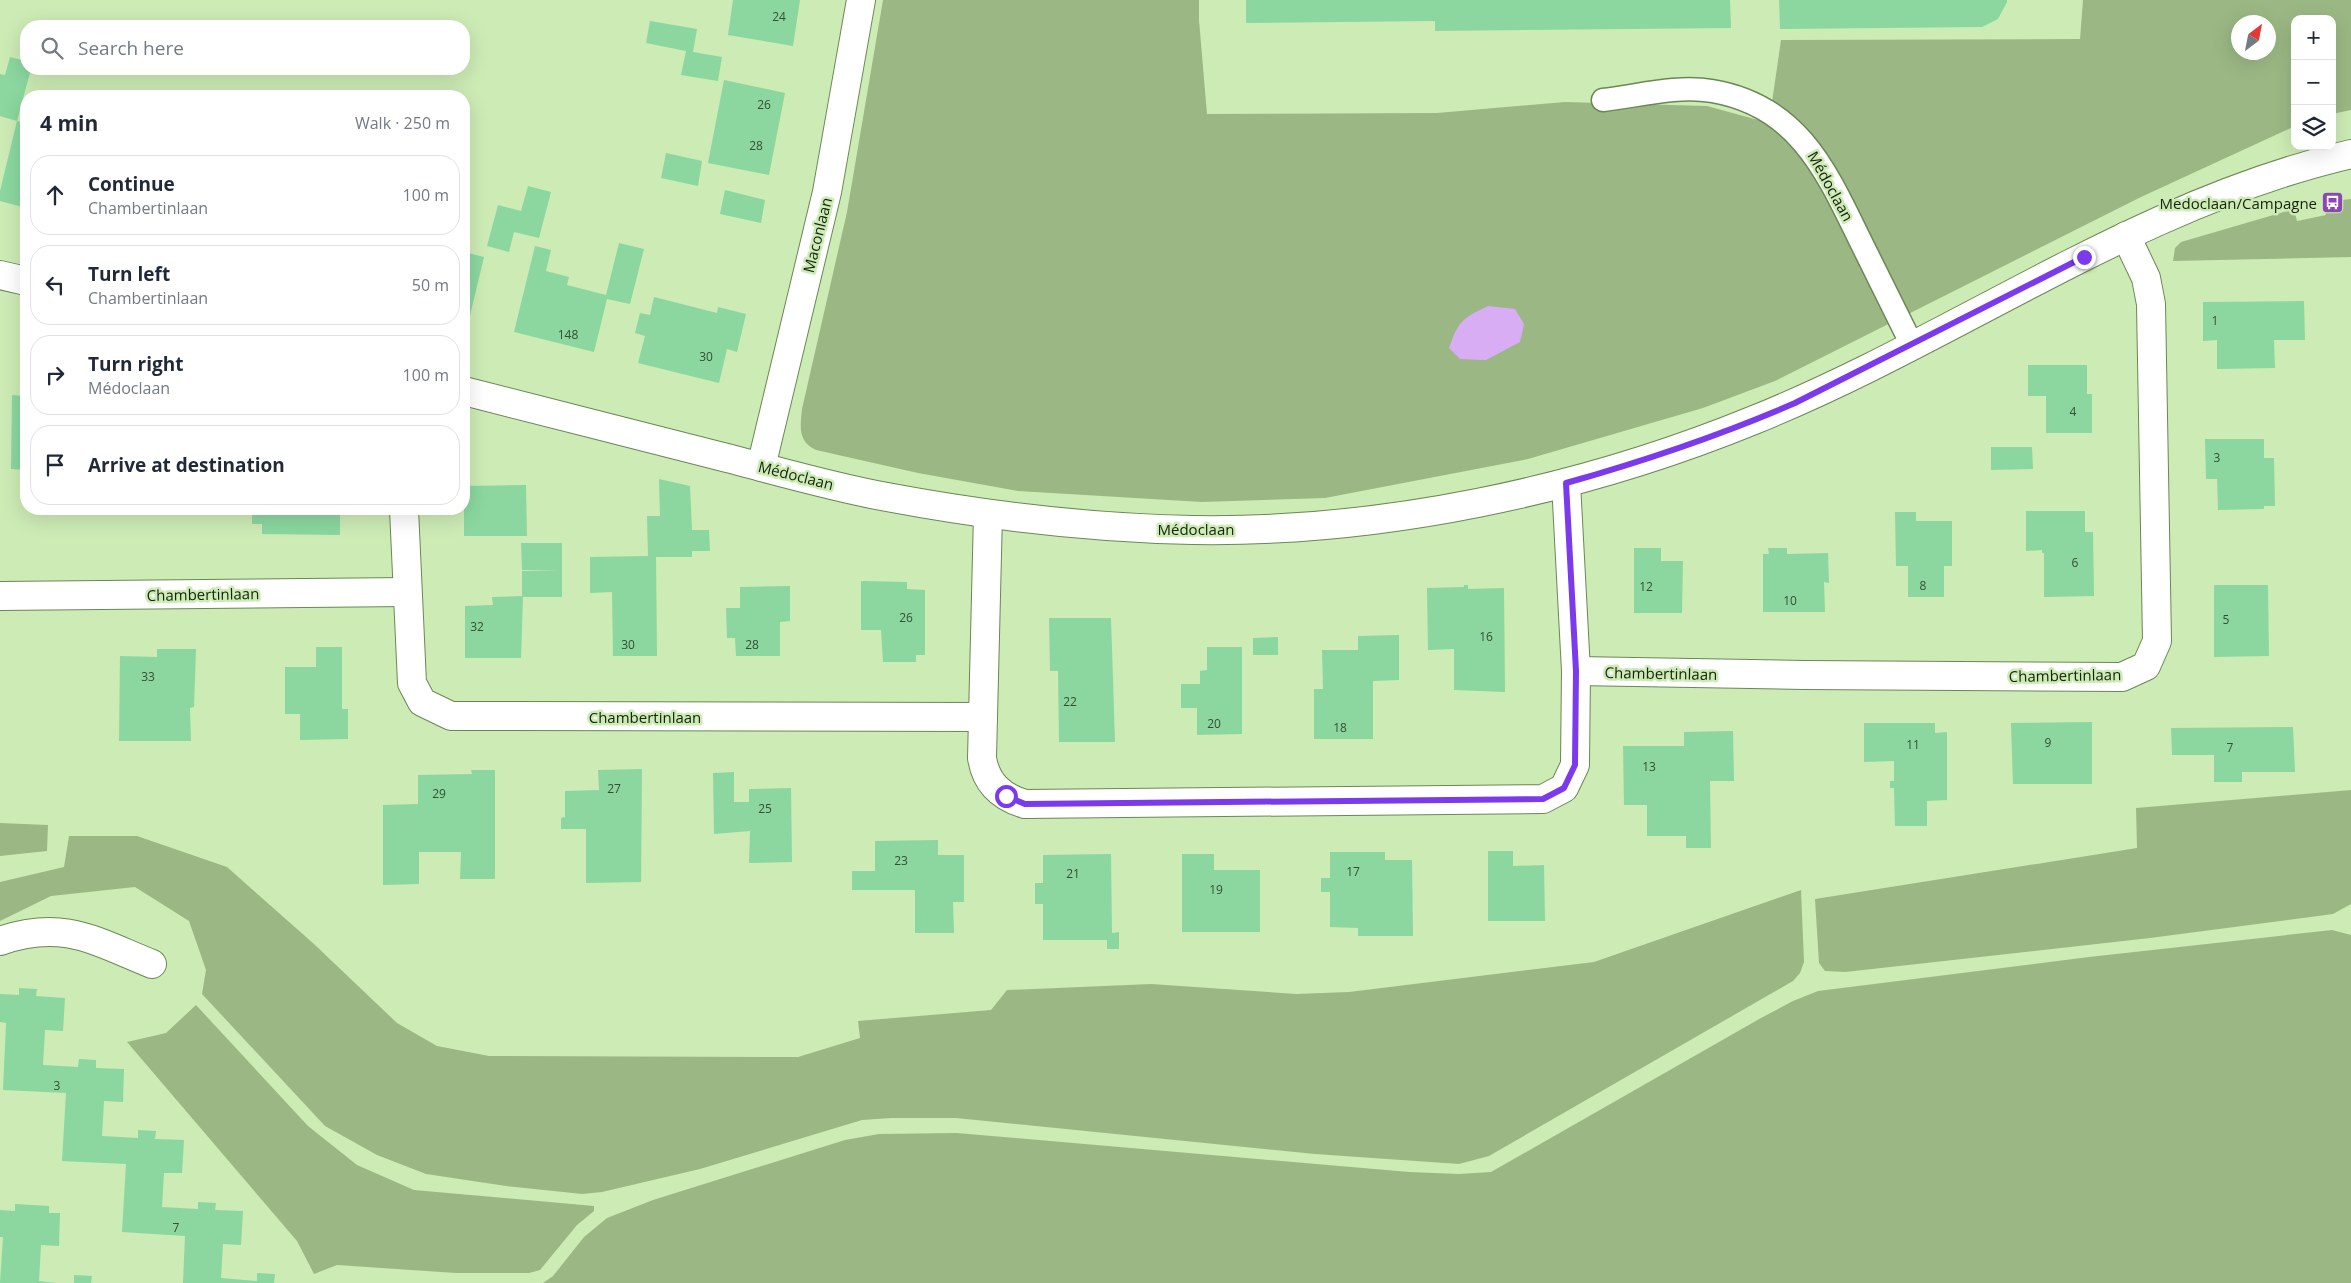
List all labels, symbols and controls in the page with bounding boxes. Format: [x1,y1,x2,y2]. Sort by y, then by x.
house number: 24 [772,8,786,25]
north arrow [2231,15,2276,60]
map controls [2291,15,2336,150]
button: + [2291,15,2336,60]
search box [20,20,470,75]
icon: search [38,34,66,62]
text: Search here [78,35,184,61]
button: − [2291,60,2336,105]
house number: 26 [757,96,771,113]
button: layers [2291,105,2336,150]
text: 4 min [40,109,98,137]
text: Walk · 250 m [355,112,450,134]
house number: 28 [749,137,763,154]
street label: Médoclaan [1804,147,1858,225]
text: Continue [88,171,175,197]
icon: ahead [41,181,69,209]
text: 100 m [403,184,449,206]
bus stop icon: Medoclaan/Campagne [2321,191,2345,215]
place label: Medoclaan/Campagne [2160,193,2317,213]
street label: Maconlaan [798,195,836,275]
text: Chambertinlaan [88,197,208,219]
route end [2073,246,2096,269]
text: Turn left [88,261,170,287]
icon: left [41,271,69,299]
text: 50 m [412,274,449,296]
text: Chambertinlaan [88,287,208,309]
house number: 1 [2212,312,2218,329]
house number: 148 [558,326,578,343]
house number: 30 [699,348,713,365]
text: Turn right [88,351,183,377]
icon: right [41,361,69,389]
text: 100 m [403,364,449,386]
text: Médoclaan [88,377,170,399]
house number: 4 [2070,403,2077,420]
house number: 3 [2214,449,2221,466]
icon: arrive [41,451,69,479]
text: Arrive at destination [88,452,285,478]
street label: Médoclaan [756,456,836,494]
street label: Médoclaan [1158,519,1234,539]
house number: 6 [2072,554,2079,571]
house number: 8 [1920,577,1927,594]
house number: 12 [1639,578,1653,595]
street label: Chambertinlaan [147,583,259,605]
house number: 10 [1783,592,1797,609]
house number: 26 [899,609,913,626]
house number: 5 [2223,611,2230,628]
house number: 32 [470,618,484,635]
house number: 16 [1479,628,1493,645]
house number: 30 [621,636,635,653]
house number: 28 [745,636,759,653]
street label: Chambertinlaan [1605,662,1717,684]
street label: Chambertinlaan [2009,664,2121,686]
house number: 33 [141,668,155,685]
house number: 22 [1063,693,1077,710]
street label: Chambertinlaan [589,707,701,727]
house number: 20 [1207,715,1221,732]
house number: 18 [1333,719,1347,736]
house number: 9 [2045,734,2052,751]
house number: 11 [1906,736,1920,753]
house number: 7 [2227,739,2234,756]
house number: 13 [1642,758,1656,775]
house number: 27 [607,780,621,797]
house number: 29 [432,785,446,802]
route start [995,785,1018,808]
house number: 25 [758,800,772,817]
house number: 23 [894,852,908,869]
house number: 17 [1346,863,1360,880]
house number: 21 [1066,865,1080,882]
house number: 19 [1209,881,1223,898]
house number: 3 [54,1077,61,1094]
house number: 7 [173,1219,180,1236]

